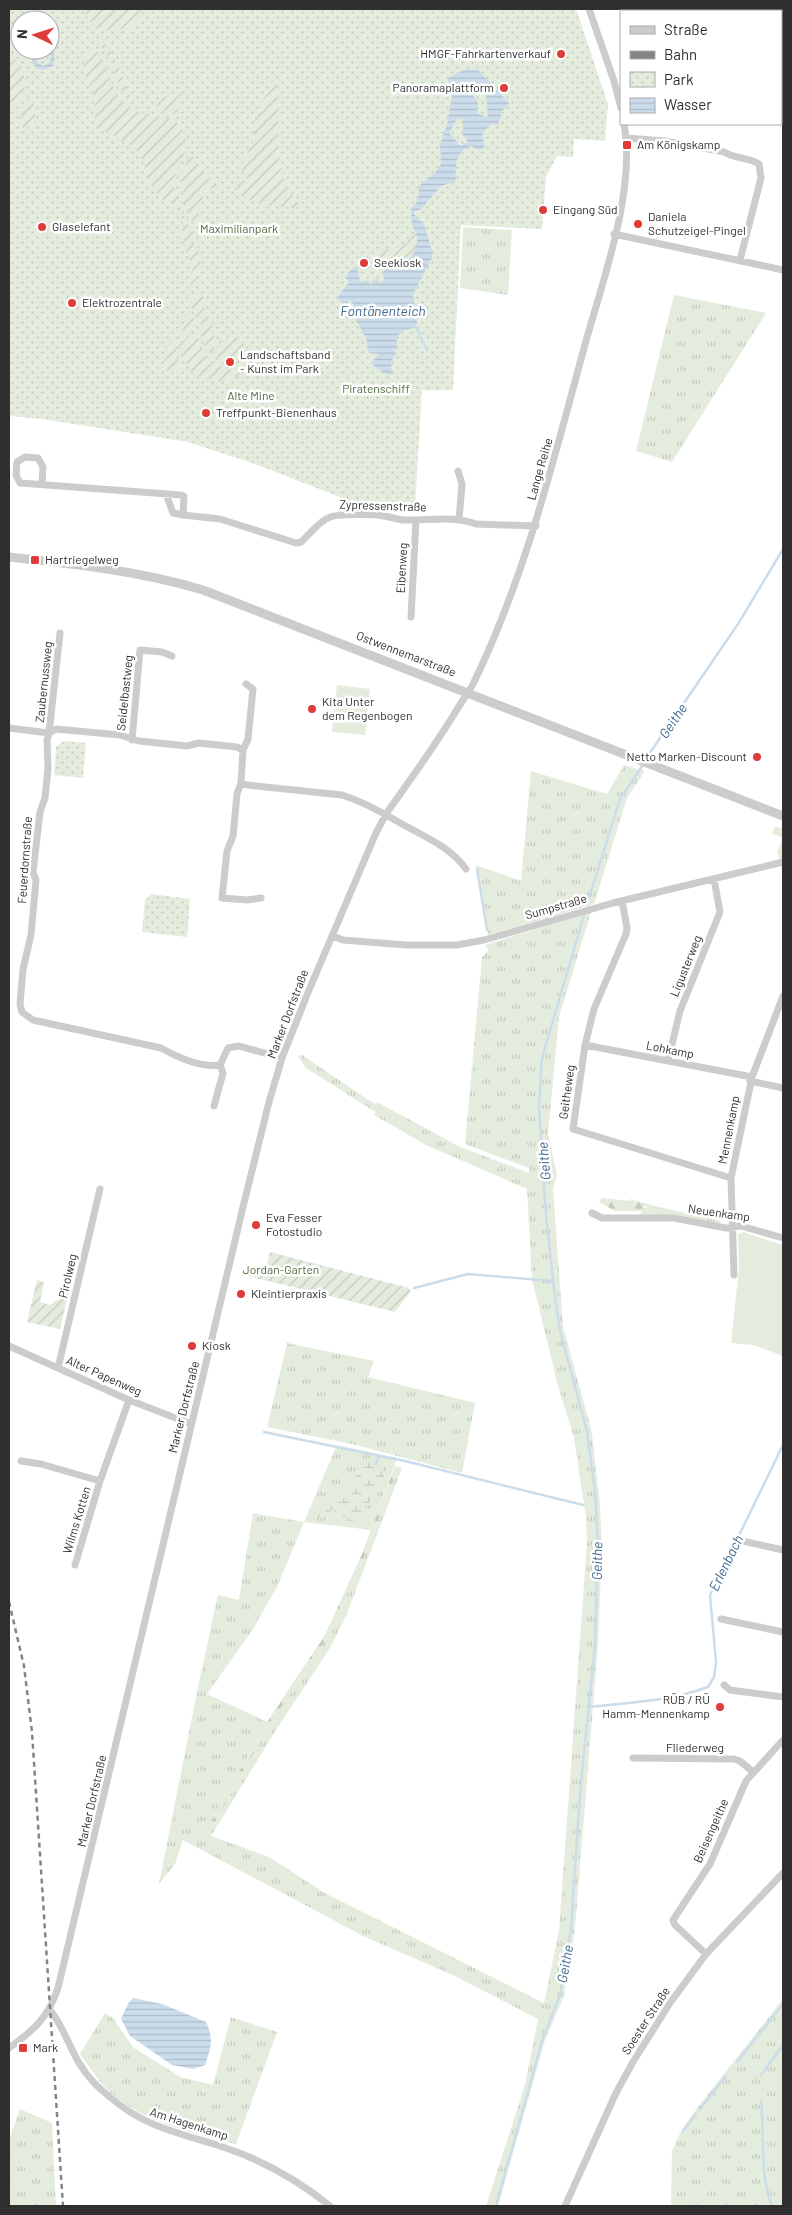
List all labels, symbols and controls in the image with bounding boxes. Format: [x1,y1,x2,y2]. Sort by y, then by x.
north arrow [10,10,60,60]
legend [620,10,782,125]
text: Straße [664,20,708,38]
text: N [13,29,30,39]
text: Bahn [664,45,697,63]
place label: HMGF-Fahrkartenverkauf [420,46,551,60]
marker: HMGF-Fahrkartenverkauf [555,48,567,60]
text: Park [664,70,694,88]
place label: Panoramaplattform [393,80,494,94]
marker: Panoramaplattform [498,82,510,94]
text: Wasser [664,95,712,113]
place label: Am Königskamp [637,137,720,151]
marker: Am Königskamp [621,139,633,151]
place label: Eingang Süd [553,202,618,216]
marker: Eingang Süd [537,204,549,216]
place label: Daniela Schutzeigel-Pingel [648,209,746,237]
marker: Daniela Schutzeigel-Pingel [632,218,644,230]
place label: Glaselefant [52,219,111,233]
marker: Glaselefant [36,221,48,233]
park label: Maximilianpark [200,221,278,235]
place label: Seekiosk [374,255,421,269]
marker: Seekiosk [358,257,370,269]
place label: Elektrozentrale [82,295,162,309]
marker: Elektrozentrale [66,297,78,309]
water label: Fontänenteich [340,302,426,319]
place label: Landschaftsband - Kunst im Park [240,347,330,375]
marker: Landschaftsband - Kunst im Park [224,356,236,368]
park label: Piratenschiff [342,381,410,395]
park label: Alte Mine [227,388,275,402]
place label: Treffpunkt-Bienenhaus [216,405,337,419]
marker: Treffpunkt-Bienenhaus [200,407,212,419]
street label: Lange Reihe [523,436,555,502]
street label: Zypressenstraße [339,496,427,514]
street label: Eibenweg [393,542,409,594]
place label: Hartriegelweg [45,552,119,566]
marker: Hartriegelweg [29,554,41,566]
street label: Ostwennemarstraße [354,628,458,679]
street label: Zaubernussweg [32,641,54,723]
street label: Seidelbastweg [113,654,135,732]
place label: Kita Unter dem Regenbogen [322,694,413,722]
water label: Geithe [655,700,690,741]
marker: Kita Unter dem Regenbogen [306,703,318,715]
place label: Netto Marken-Discount [626,749,747,763]
marker: Netto Marken-Discount [751,751,763,763]
street label: Feuerdornstraße [14,816,34,904]
street label: Sumpstraße [523,891,588,922]
street label: Ligusterweg [666,933,704,998]
street label: Marker Dorfstraße [264,967,310,1060]
street label: Lohkamp [645,1038,695,1061]
street label: Geitheweg [555,1064,577,1120]
street label: Mennenkamp [715,1094,741,1165]
water label: Geithe [533,1141,554,1181]
street label: Neuenkamp [687,1201,751,1223]
place label: Eva Fesser Fotostudio [266,1210,323,1238]
marker: Eva Fesser Fotostudio [250,1219,262,1231]
street label: Pirolweg [55,1252,79,1299]
park label: Jordan-Garten [243,1262,319,1276]
place label: Kleintierpraxis [251,1286,327,1300]
marker: Kleintierpraxis [235,1288,247,1300]
place label: Kiosk [202,1338,231,1352]
marker: Kiosk [186,1340,198,1352]
street label: Alter Papenweg [64,1352,144,1398]
street label: Marker Dorfstraße [165,1359,201,1454]
street label: Wilms Kotten [59,1484,93,1555]
water label: Erlenbach [705,1532,746,1593]
water label: Geithe [588,1542,605,1580]
place label: RÜB / RÜ Hamm-Mennenkamp [602,1692,710,1720]
marker: RÜB / RÜ Hamm-Mennenkamp [714,1701,726,1713]
street label: Fliederweg [666,1740,724,1754]
street label: Marker Dorfstraße [74,1753,108,1848]
street label: Beisengeithe [690,1796,730,1865]
water label: Geithe [553,1944,576,1984]
street label: Soester Straße [618,1984,672,2057]
place label: Mark [33,2040,58,2054]
marker: Mark [17,2042,29,2054]
street label: Am Hagenkamp [148,2104,230,2142]

